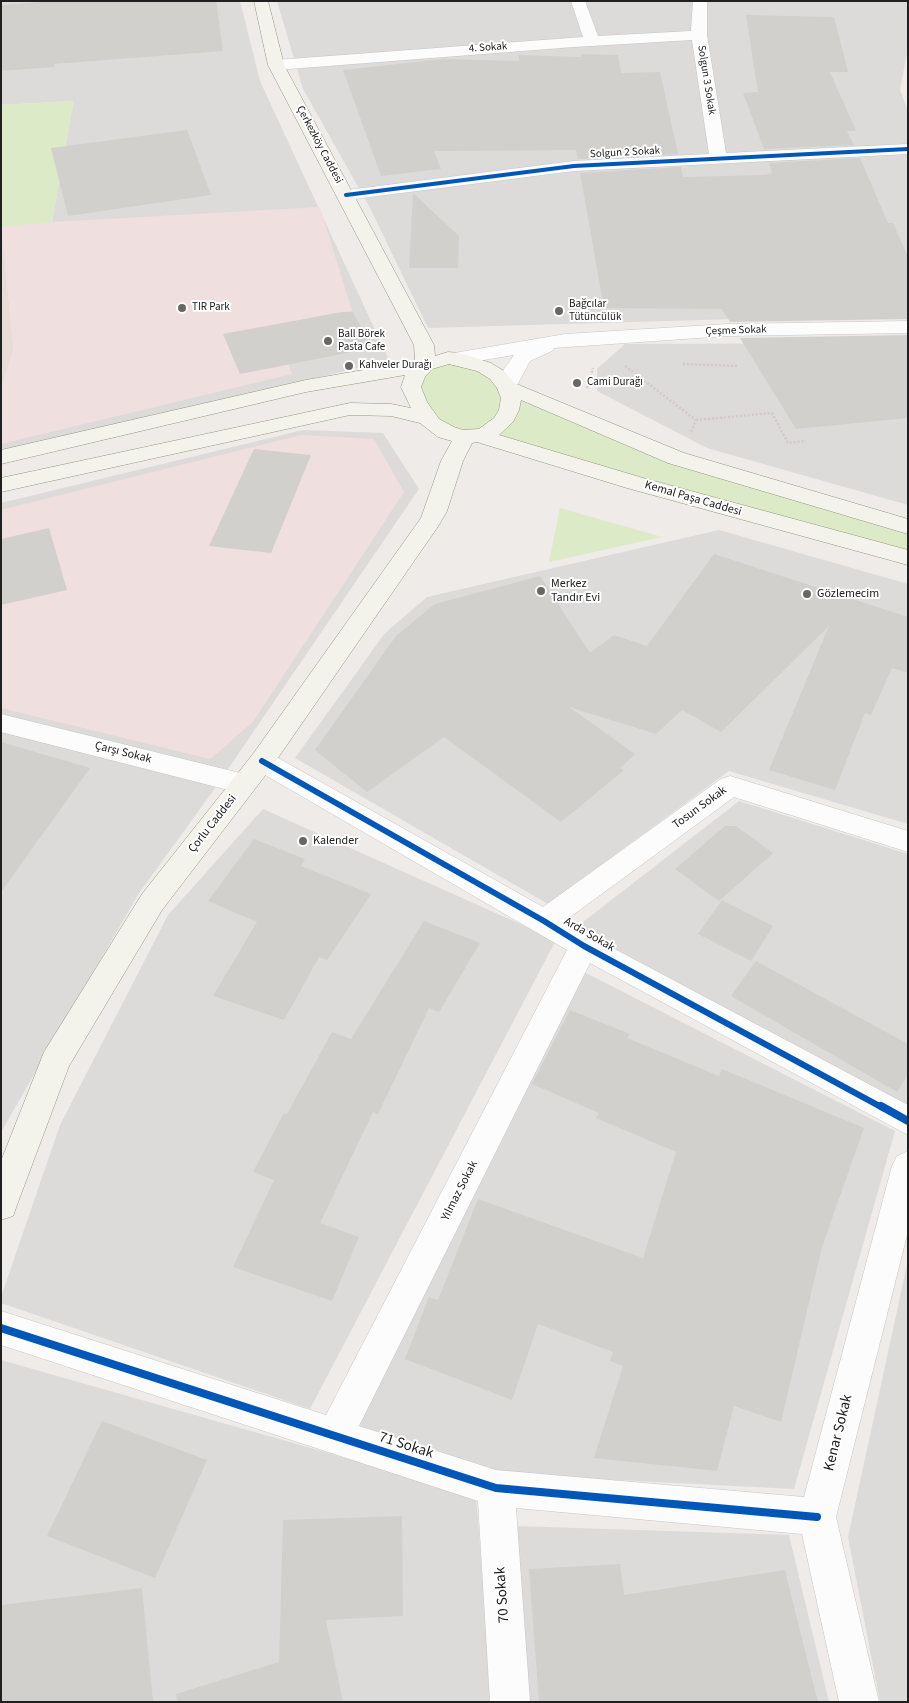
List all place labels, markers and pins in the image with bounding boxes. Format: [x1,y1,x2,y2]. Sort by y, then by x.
place label: Bağcılar Tütüncülük [569,298,621,324]
place label: TIR Park [192,301,230,315]
marker: TIR Park [176,302,188,314]
marker: Bağcılar Tütüncülük [553,305,565,317]
place label: Ball Börek Pasta Cafe [338,328,385,354]
marker: Ball Börek Pasta Cafe [322,335,334,347]
place label: Kahveler Durağı [359,359,432,373]
marker: Kahveler Durağı [343,360,355,372]
place label: Cami Durağı [587,376,643,390]
marker: Cami Durağı [571,377,583,389]
place label: Merkez Tandır Evi [551,577,600,605]
marker: Merkez Tandır Evi [535,585,547,597]
place label: Gözlemecim [817,587,879,601]
marker: Gözlemecim [801,588,813,600]
place label: Kalender [313,834,358,848]
marker: Kalender [297,835,309,847]

